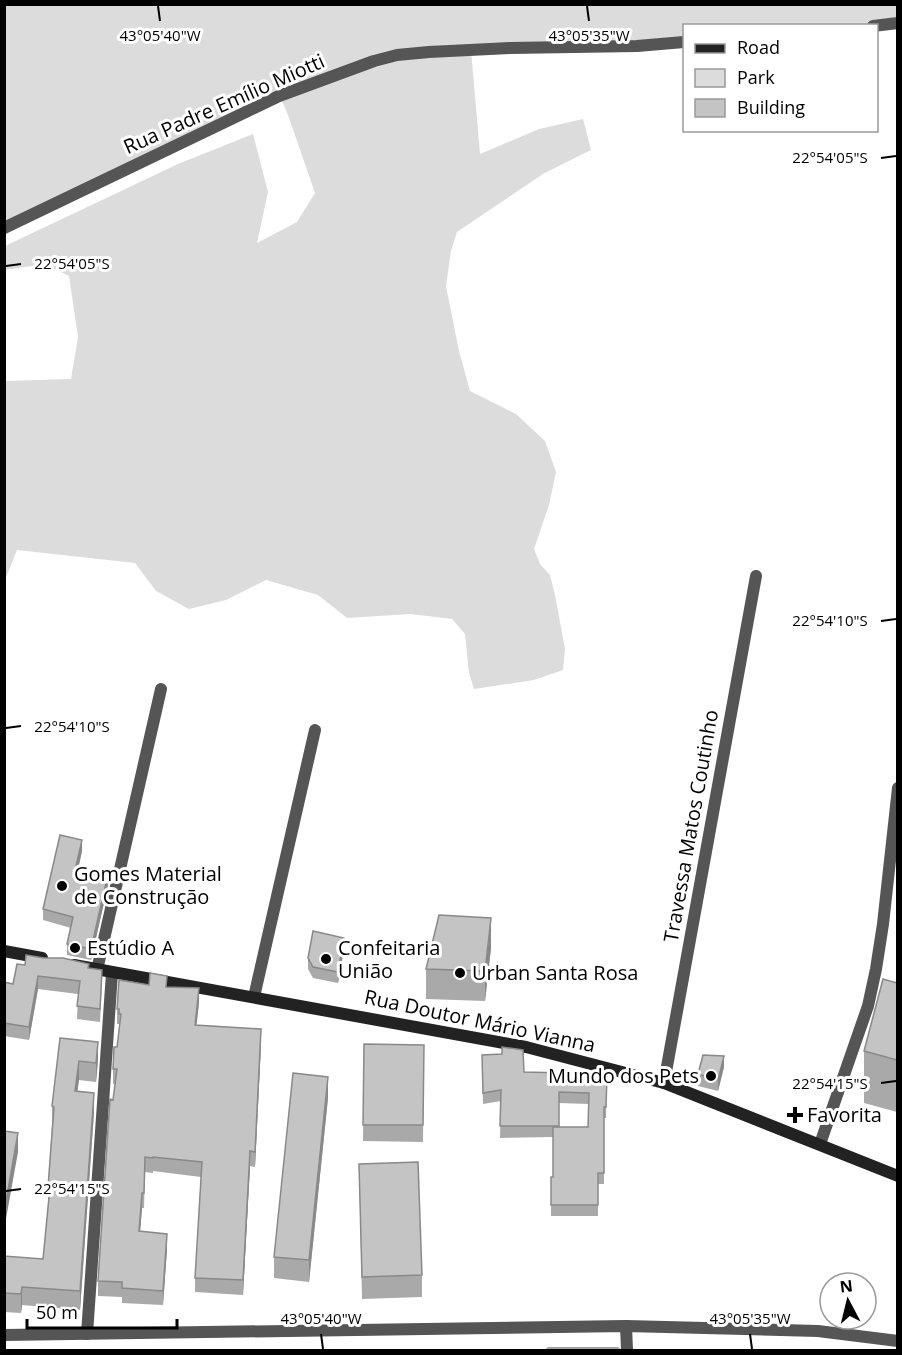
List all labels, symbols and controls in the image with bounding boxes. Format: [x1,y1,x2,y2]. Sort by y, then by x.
legend [683,24,878,132]
text: 43°05'40"W [120,25,201,45]
text: 43°05'35"W [549,25,630,45]
text: Road [737,35,780,59]
street label: Rua Padre Emílio Miotti [119,47,329,160]
text: Park [737,65,775,89]
text: Building [737,95,805,119]
text: 22°54'05"S [792,147,868,167]
text: 22°54'05"S [34,253,110,273]
text: 22°54'10"S [792,610,868,630]
street label: Travessa Matos Coutinho [657,708,724,944]
text: 22°54'10"S [34,716,110,736]
place label: Gomes Material de Construção [74,860,222,910]
marker: Gomes Material de Construção [55,879,69,893]
place label: Estúdio A [87,934,175,961]
place label: Confeitaria União [338,934,440,984]
marker: Estúdio A [68,941,82,955]
marker: Confeitaria União [319,952,333,966]
place label: Urban Santa Rosa [472,959,638,986]
marker: Urban Santa Rosa [453,966,467,980]
street label: Rua Doutor Mário Vianna [362,983,598,1058]
place label: Mundo dos Pets [548,1062,699,1089]
marker: Mundo dos Pets [704,1069,718,1083]
text: 22°54'15"S [792,1073,868,1093]
place label: Favorita [807,1101,882,1128]
marker: Favorita [788,1108,802,1122]
text: 22°54'15"S [34,1178,110,1198]
north arrow [818,1271,878,1331]
text: N [838,1274,854,1298]
scale bar [27,1292,177,1330]
text: 50 m [36,1300,78,1324]
text: 43°05'40"W [281,1308,362,1328]
text: 43°05'35"W [710,1308,791,1328]

